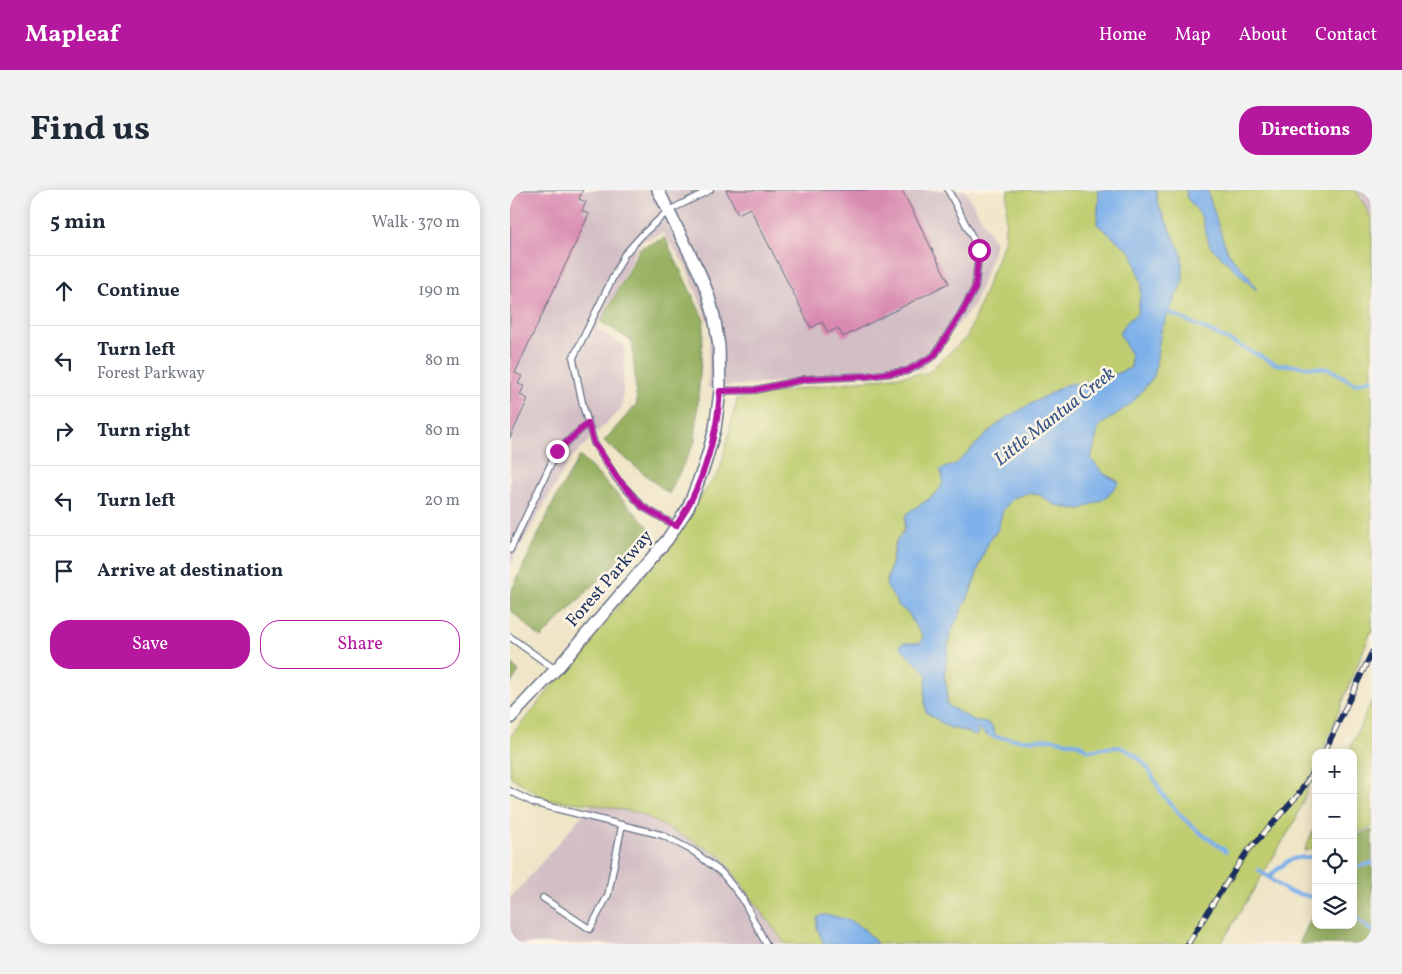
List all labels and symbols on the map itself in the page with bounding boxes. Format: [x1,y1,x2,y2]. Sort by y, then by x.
route start [968,239,991,262]
water label: Little Mantua Creek [989,361,1121,473]
route end [546,440,569,463]
street label: Forest Parkway [561,525,659,633]

